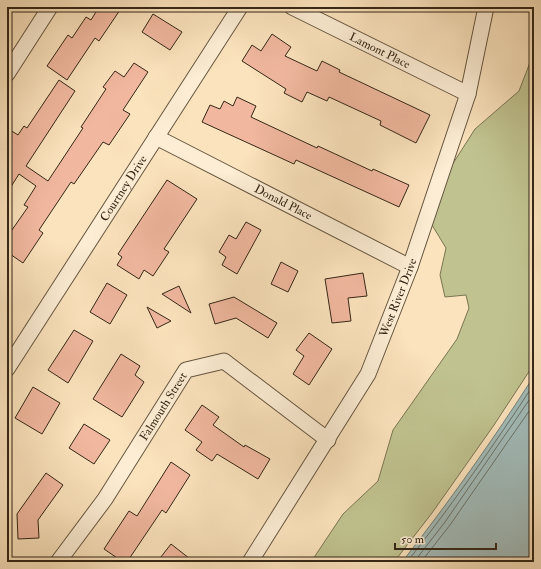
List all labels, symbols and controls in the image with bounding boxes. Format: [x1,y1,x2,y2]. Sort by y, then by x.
street label: Lamont Place [347,29,413,72]
street label: Courtney Drive [97,152,150,224]
street label: Donald Place [252,181,315,223]
street label: West River Drive [375,256,420,340]
street label: Falmouth Street [136,369,190,443]
scale bar [395,525,496,551]
text: 50 m [401,532,425,547]

